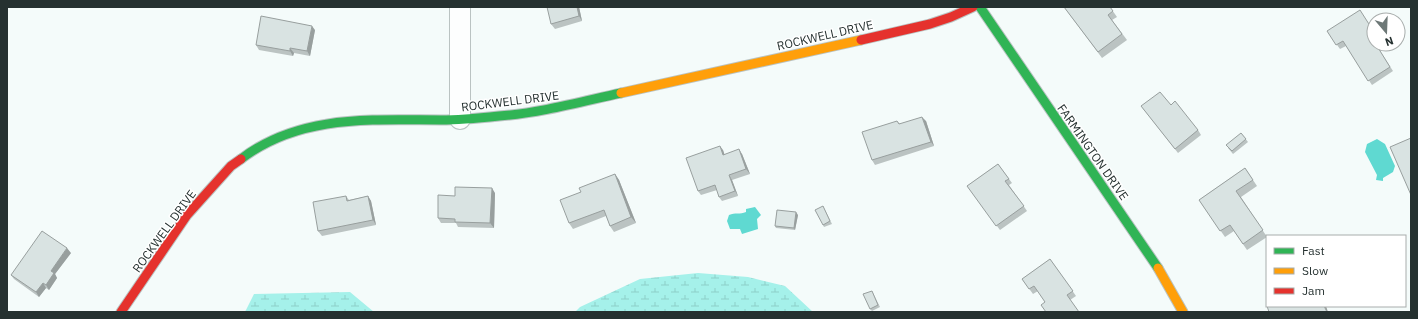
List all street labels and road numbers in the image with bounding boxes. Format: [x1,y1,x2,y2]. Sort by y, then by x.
street label: ROCKWELL DRIVE [775,17,875,53]
street label: ROCKWELL DRIVE [460,88,560,114]
street label: FARMINGTON DRIVE [1054,101,1132,203]
street label: ROCKWELL DRIVE [129,187,199,275]

